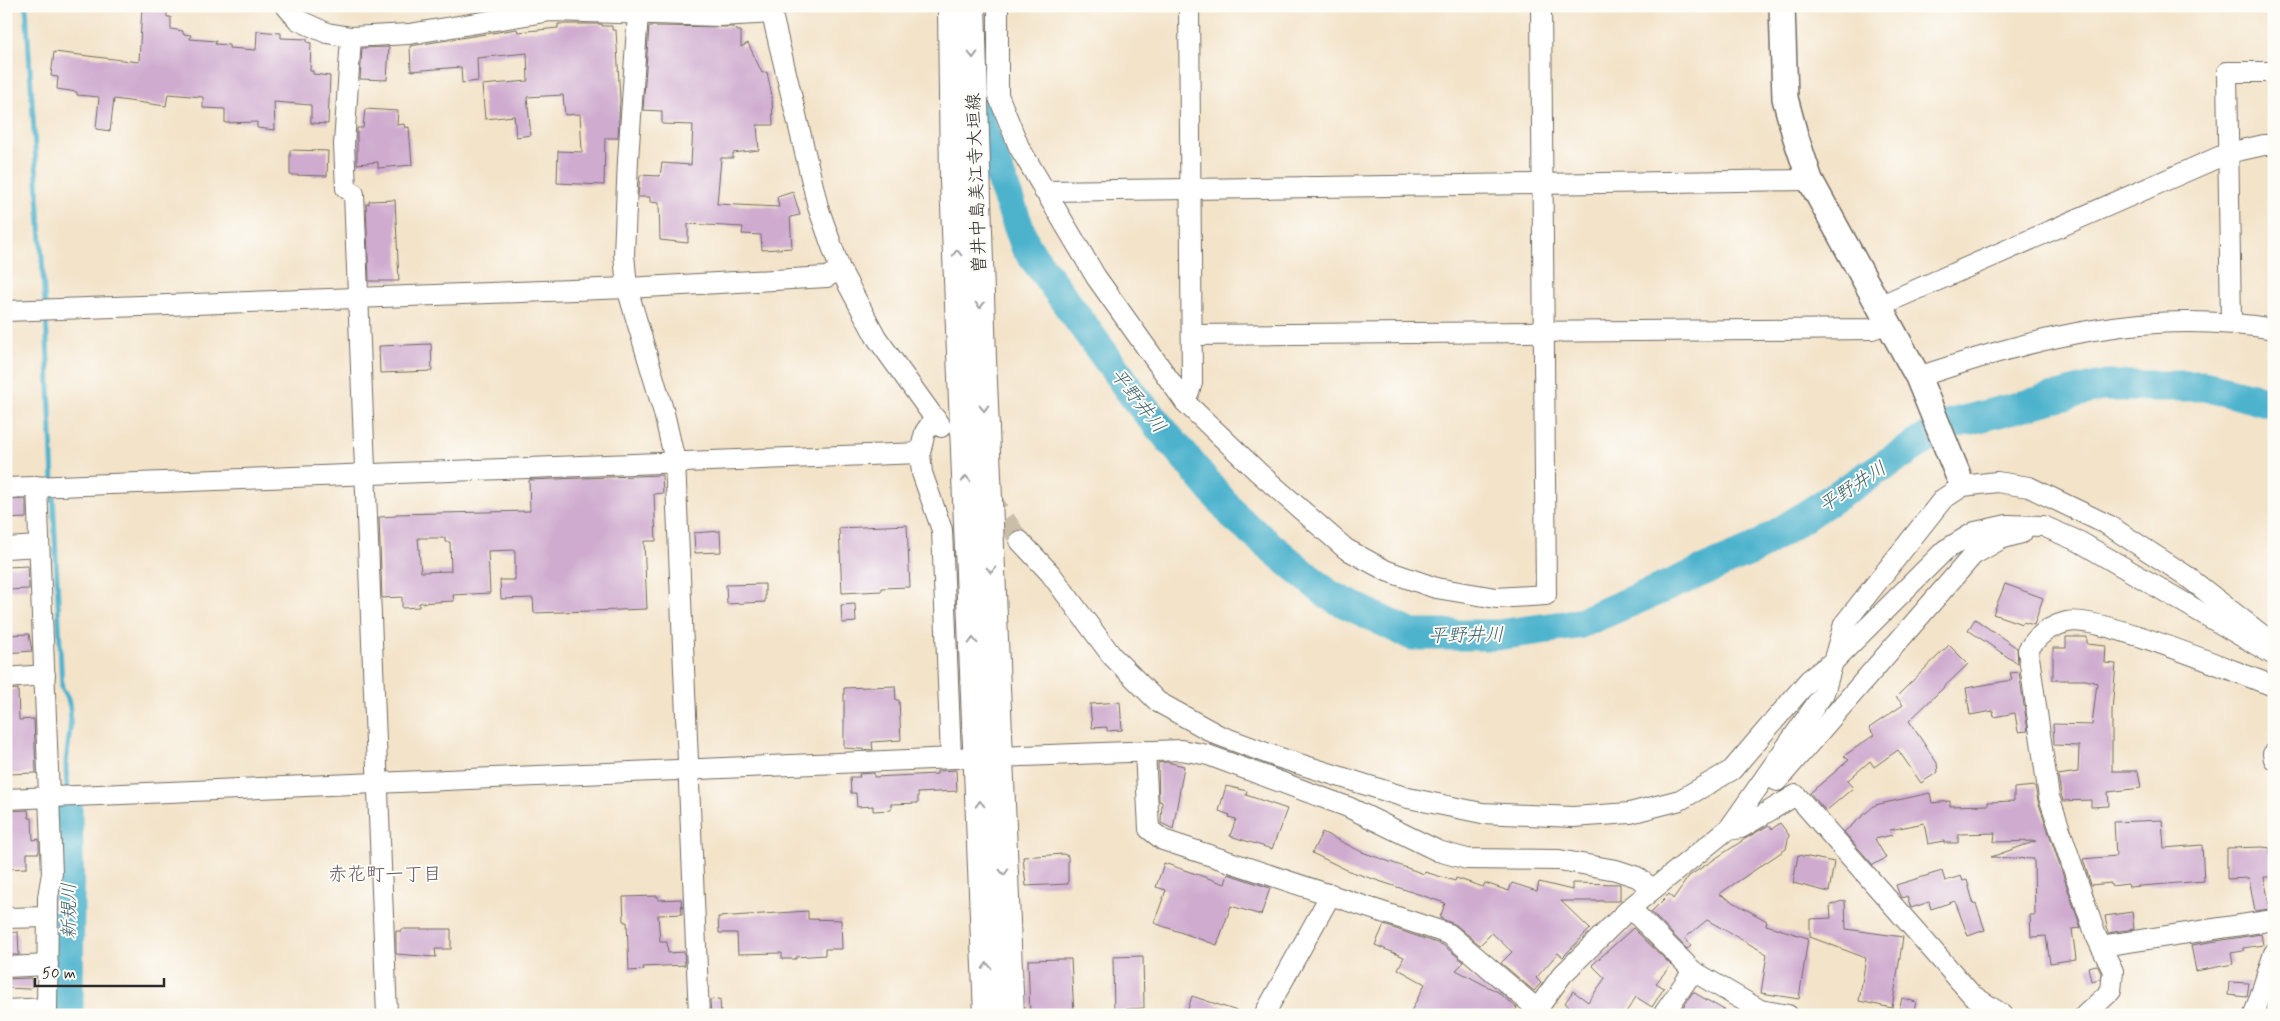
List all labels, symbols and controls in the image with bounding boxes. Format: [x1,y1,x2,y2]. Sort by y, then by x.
one-way arrow [967,51,978,59]
street label: 曽井中島美江寺大垣線 [962,93,992,273]
one-way arrow [952,249,962,257]
one-way arrow [975,302,985,309]
water label: 平野井川 [1105,363,1171,439]
one-way arrow [979,404,989,412]
water label: 平野井川 [1814,456,1892,518]
one-way arrow [961,475,972,483]
one-way arrow [985,566,996,574]
water label: 平野井川 [1428,622,1504,649]
one-way arrow [968,637,979,645]
one-way arrow [975,799,986,807]
district label: 赤花町一丁目 [328,862,442,887]
one-way arrow [998,869,1009,877]
water label: 新規川 [57,882,82,940]
scale bar [35,956,164,988]
one-way arrow [981,962,992,970]
text: 50 m [42,964,76,984]

